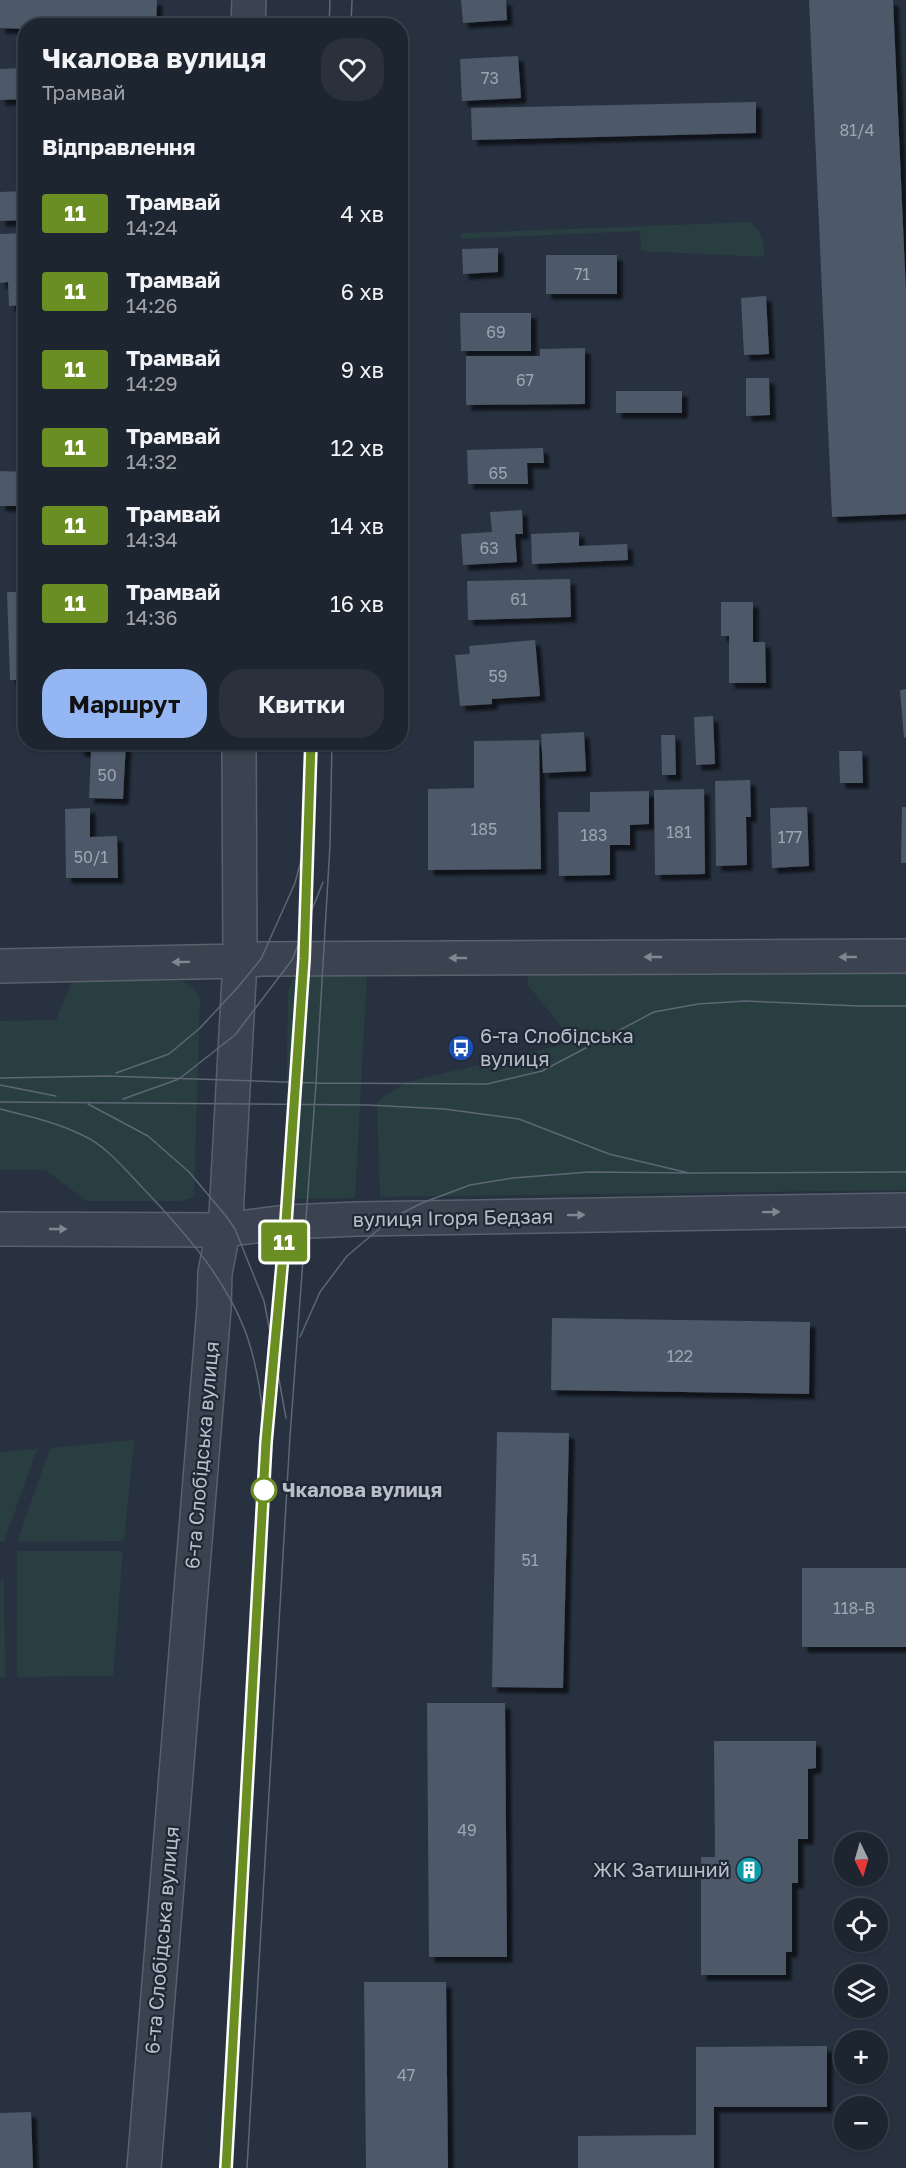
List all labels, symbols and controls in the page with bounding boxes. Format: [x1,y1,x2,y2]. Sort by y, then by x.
button: heart [321,38,384,101]
text: Чкалова вулиця [42,41,266,74]
house number: 73 [481,68,499,88]
text: Трамвай [42,80,125,104]
house number: 81/4 [840,120,874,140]
text: Відправлення [42,133,195,160]
text: Трамвай [126,188,220,215]
text: 11 [64,200,86,226]
text: 4 хв [341,200,384,227]
text: 14:24 [126,215,178,239]
house number: 71 [574,264,590,284]
text: Трамвай [126,266,220,293]
text: 11 [64,278,86,304]
text: 6 хв [341,278,384,305]
text: 14:26 [126,293,178,317]
house number: 69 [486,322,506,342]
text: Трамвай [126,344,220,371]
text: 11 [64,356,86,382]
text: 9 хв [341,356,384,383]
house number: 67 [516,370,534,390]
text: 14:29 [126,371,178,395]
text: Трамвай [126,422,220,449]
text: 11 [64,434,86,460]
text: 12 хв [331,434,384,461]
text: 14:32 [126,449,177,473]
house number: 65 [489,463,507,483]
text: Трамвай [126,500,220,527]
text: 11 [64,512,86,538]
text: 14 хв [330,512,384,539]
text: 14:34 [126,527,178,551]
house number: 63 [479,538,499,558]
text: Трамвай [126,578,220,605]
house number: 61 [510,589,528,609]
text: 11 [64,590,86,616]
text: 16 хв [330,590,384,617]
text: 14:36 [126,605,178,629]
house number: 59 [489,666,507,686]
button: Маршрут [42,669,207,738]
button: Квитки [219,669,384,738]
house number: 50 [97,765,117,785]
house number: 185 [471,819,497,839]
house number: 181 [666,822,692,842]
house number: 183 [581,825,607,845]
house number: 177 [778,827,802,847]
house number: 50/1 [74,847,109,867]
one-way arrow [643,952,662,962]
one-way arrow [838,952,857,962]
one-way arrow [448,953,467,963]
one-way arrow [172,958,191,967]
place label: 6-та Слобідська вулиця [480,1023,634,1070]
bus stop icon: 6-та Слобідська вулиця [446,1033,476,1063]
street label: вулиця Ігоря Бедзая [352,1203,553,1231]
one-way arrow [761,1207,780,1217]
one-way arrow [566,1210,585,1220]
line badge: 11 [257,1222,311,1262]
one-way arrow [49,1224,68,1234]
text: 11 [273,1229,295,1255]
street label: 6-та Слобідська вулиця [179,1340,223,1570]
house number: 122 [667,1346,693,1366]
marker: Чкалова вулиця [251,1477,277,1503]
place label: Чкалова вулиця [282,1477,442,1501]
house number: 51 [521,1550,539,1570]
house number: 118-В [833,1598,875,1618]
house number: 49 [457,1820,477,1840]
street label: 6-та Слобідська вулиця [139,1825,183,2055]
north arrow [834,1832,888,1886]
map controls [834,1832,888,2150]
building icon: ЖК Затишний [734,1855,764,1885]
place label: ЖК Затишний [593,1857,730,1881]
button: locate [834,1898,888,1952]
button: layers [834,1964,888,2018]
button: + [834,2030,888,2084]
house number: 47 [397,2065,415,2085]
button: − [834,2096,888,2150]

